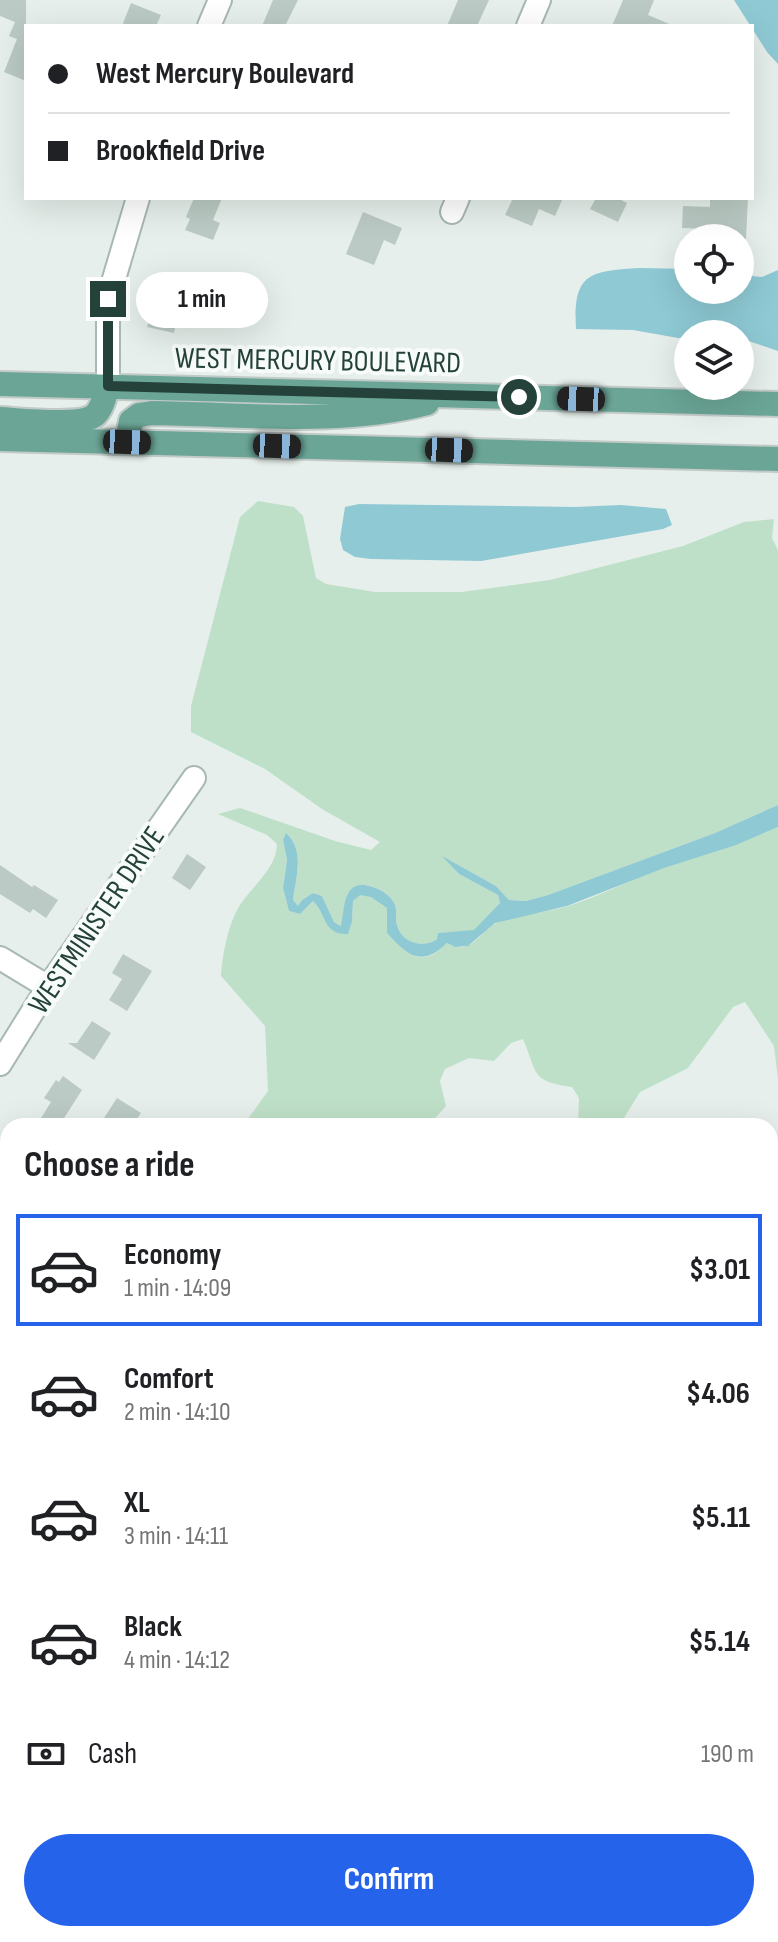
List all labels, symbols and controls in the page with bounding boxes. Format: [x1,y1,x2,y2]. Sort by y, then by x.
text: West Mercury Boulevard [96,56,354,92]
text: Brookfield Drive [96,133,265,169]
map controls [674,224,754,400]
button: locate [674,224,754,304]
callout: 1 min [136,271,268,327]
route end [90,281,126,317]
text: 1 min [178,284,226,315]
button: layers [674,320,754,400]
street label: WEST MERCURY BOULEVARD [175,341,461,381]
route start [501,379,537,415]
car [557,386,605,412]
car [103,429,151,455]
car [253,433,301,459]
car [425,437,473,463]
street label: WESTMINISTER DRIVE [21,820,173,1021]
text: Choose a ride [24,1144,195,1187]
icon: car [28,1234,100,1306]
text: Economy [124,1237,221,1273]
text: $3.01 [689,1252,750,1288]
text: 1 min · 14:09 [124,1273,231,1304]
icon: car [28,1358,100,1430]
text: Comfort [124,1361,214,1397]
text: $4.06 [686,1376,750,1412]
text: 2 min · 14:10 [124,1397,231,1428]
icon: car [28,1482,100,1554]
text: XL [124,1485,150,1521]
text: $5.11 [691,1500,750,1536]
text: 3 min · 14:11 [124,1521,228,1552]
icon: car [28,1606,100,1678]
text: Black [124,1609,182,1645]
text: $5.14 [689,1624,750,1660]
text: 4 min · 14:12 [124,1645,230,1676]
icon: cash [24,1732,68,1776]
text: Cash [88,1736,137,1772]
text: 190 m [701,1739,754,1770]
button: Confirm [24,1834,754,1926]

